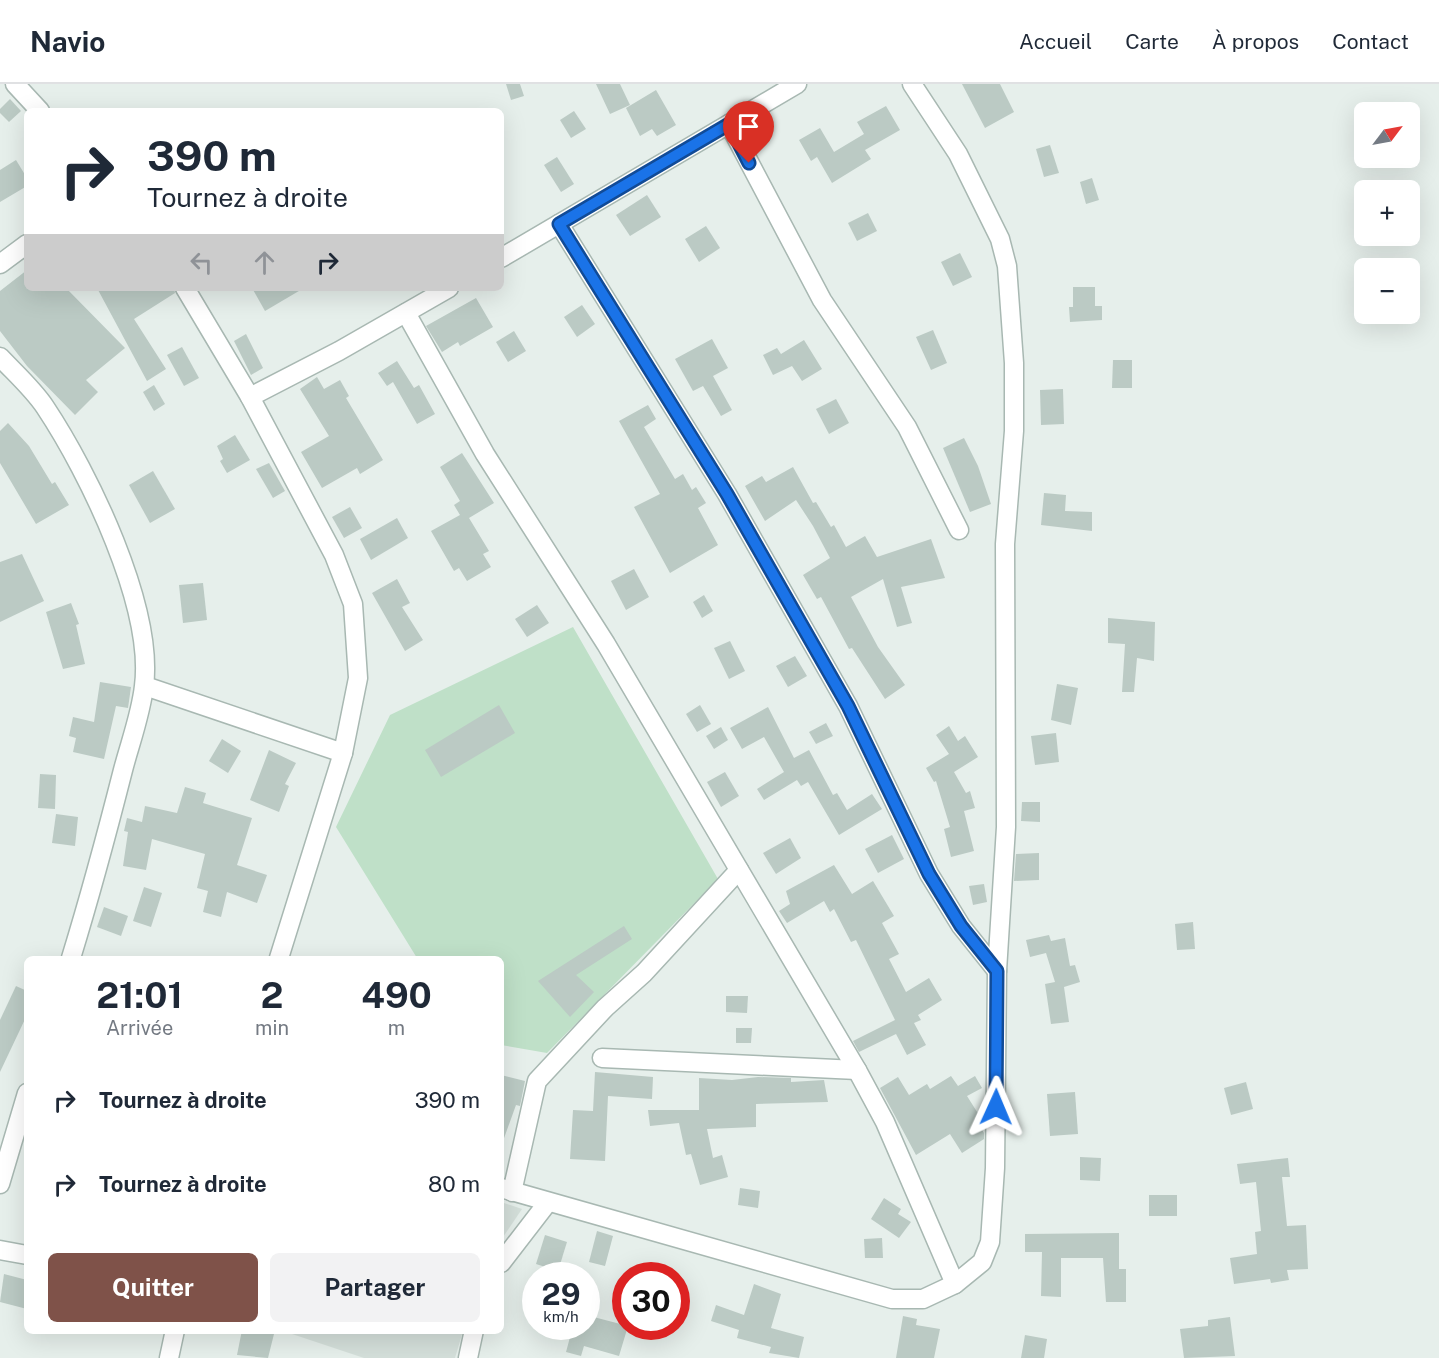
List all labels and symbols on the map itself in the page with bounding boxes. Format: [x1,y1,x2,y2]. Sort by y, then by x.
pin [723,101,774,163]
north arrow [1354,102,1420,168]
position arrow [964,1075,1028,1139]
speed limit sign: 30 [612,1262,690,1340]

